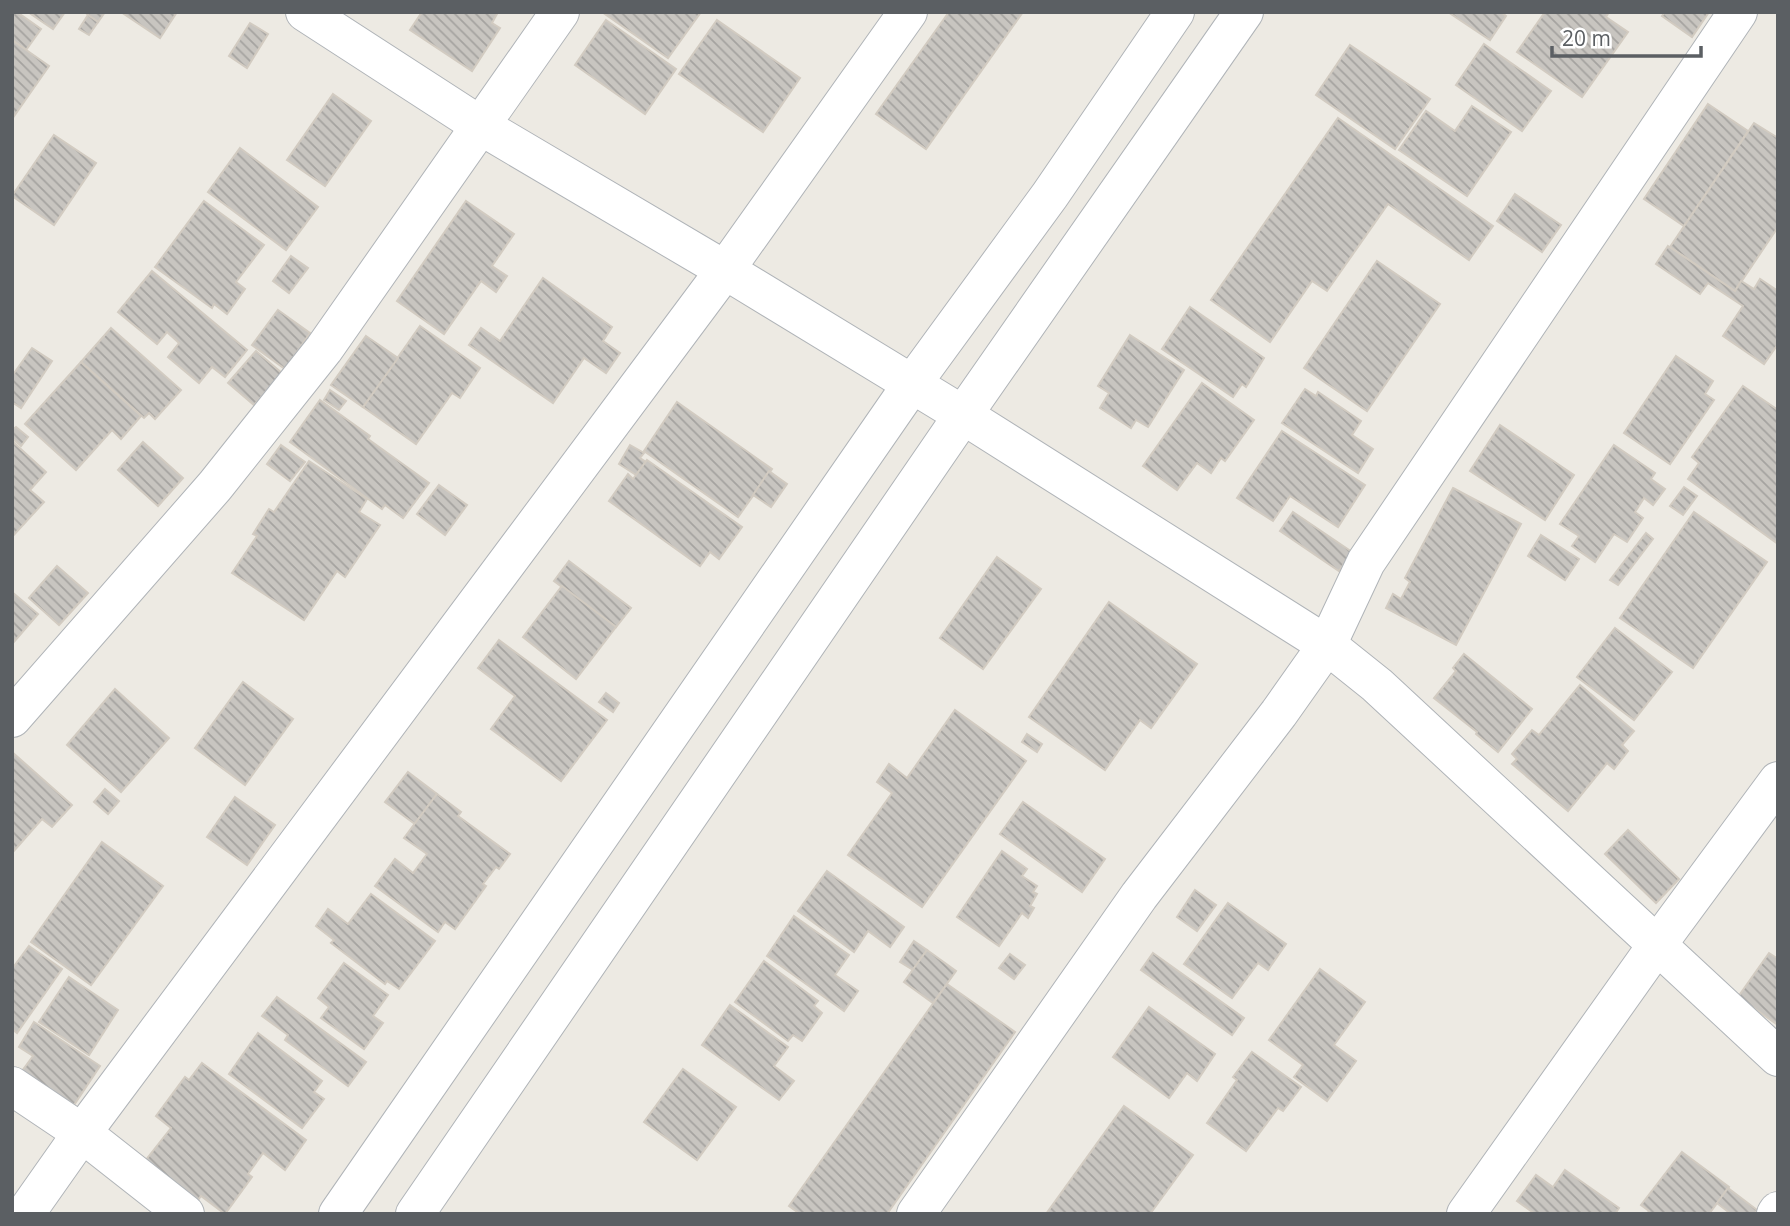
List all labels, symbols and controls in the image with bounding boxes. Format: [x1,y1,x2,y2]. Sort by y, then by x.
scale bar [1552,14,1701,58]
text: 20 m [1562,24,1611,52]

